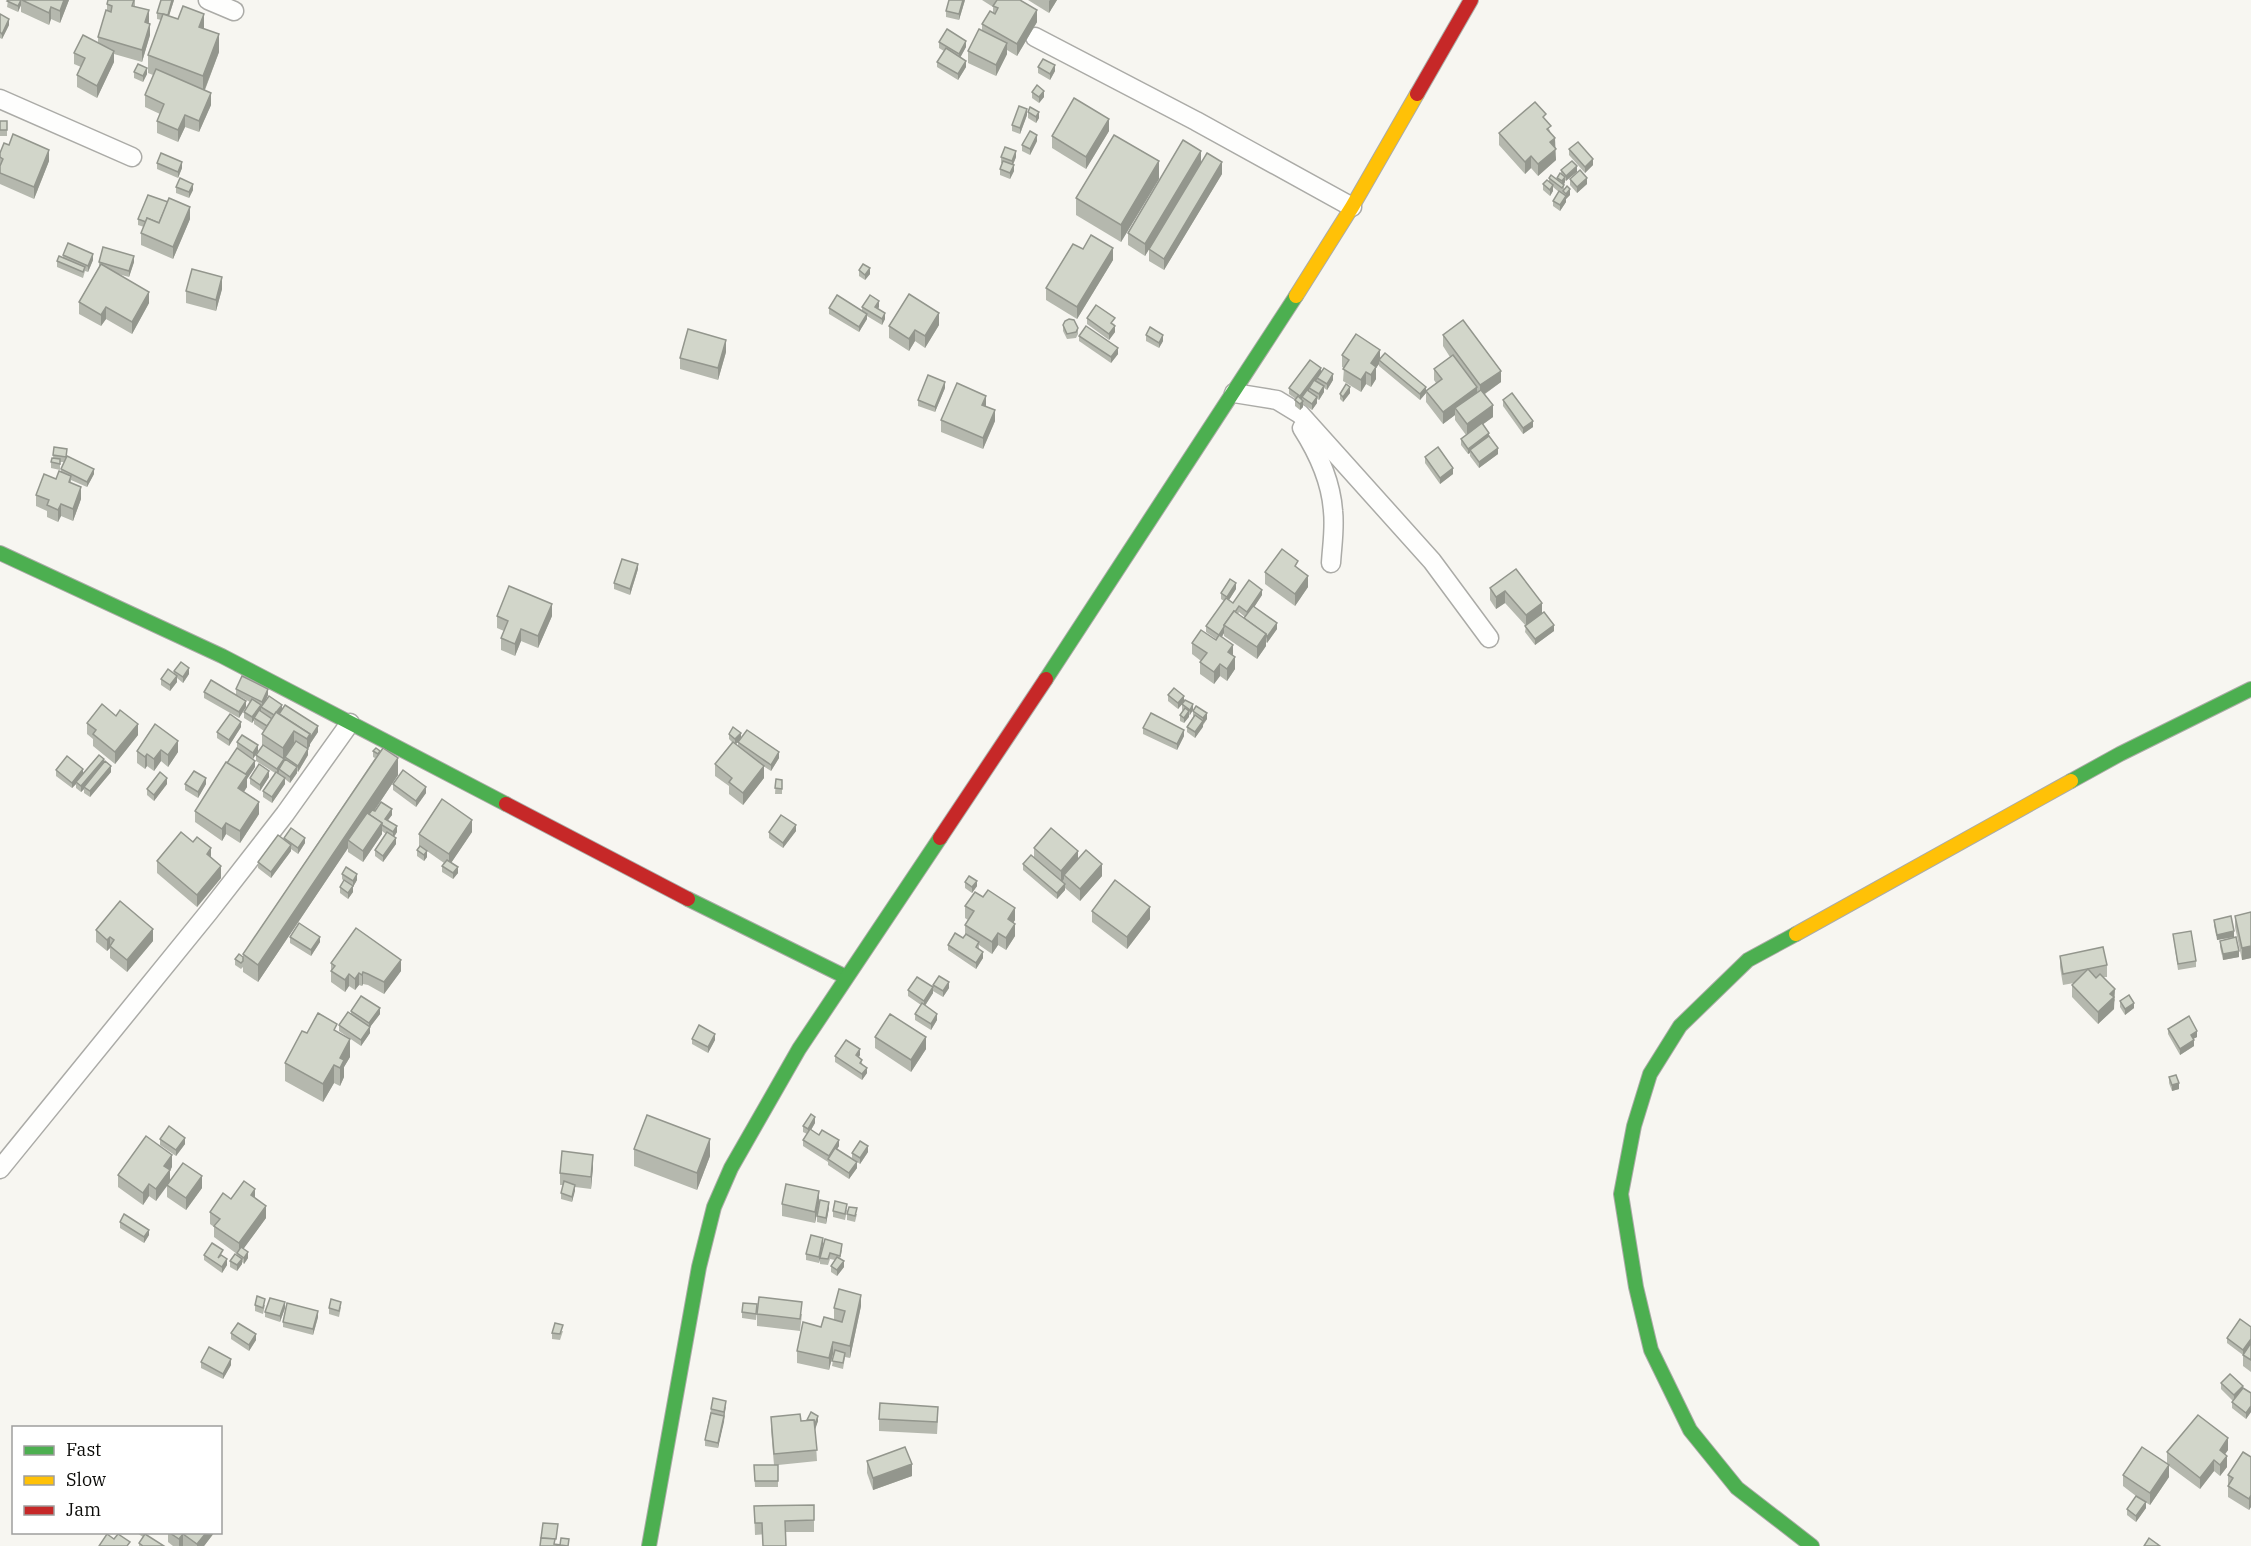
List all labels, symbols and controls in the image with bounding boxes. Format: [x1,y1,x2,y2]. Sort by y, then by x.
legend [12,1426,222,1534]
text: Fast [66,1438,101,1461]
text: Slow [66,1468,106,1491]
text: Jam [66,1498,101,1521]

